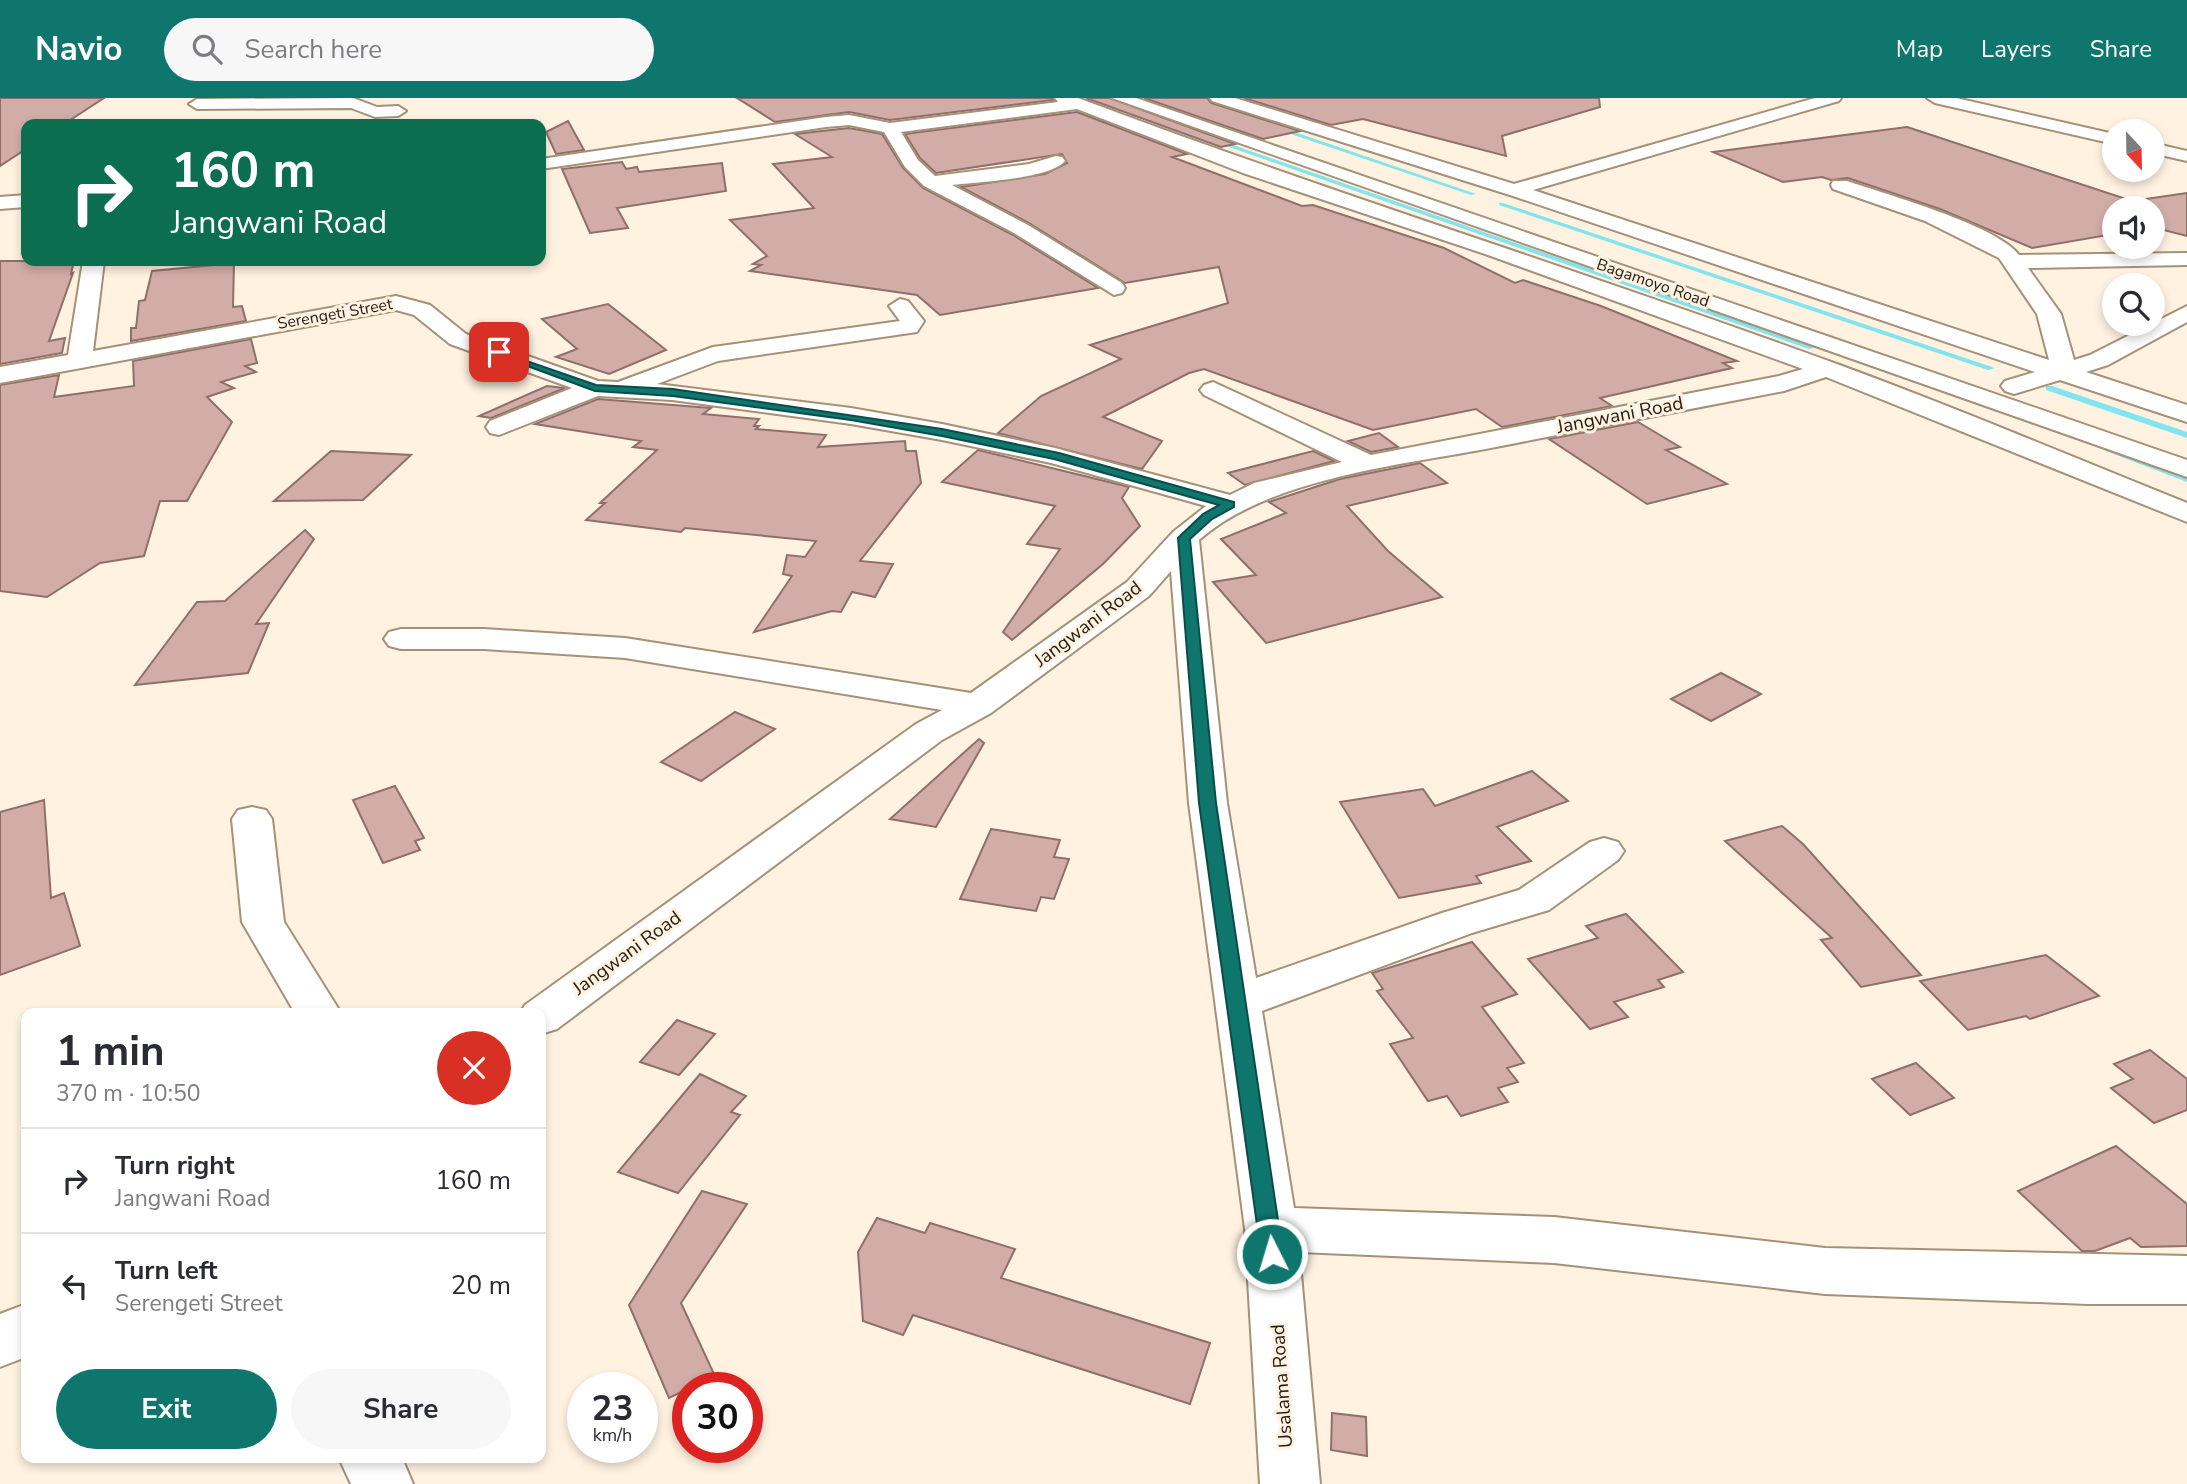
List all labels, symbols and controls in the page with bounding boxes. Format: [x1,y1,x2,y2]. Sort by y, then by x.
search box [164,18,654,81]
text: Navio [35,27,122,72]
icon: search [188,30,226,68]
text: Search here [244,32,382,67]
text: Map [1896,33,1943,65]
text: Layers [1981,33,2052,65]
text: Share [2090,33,2152,65]
north arrow [2102,119,2165,182]
map controls [2102,119,2165,336]
text: 160 m [171,137,315,204]
icon: right [56,147,147,238]
button: sound [2102,196,2165,259]
text: Jangwani Road [171,201,387,244]
street label: Bagamoyo Road [1594,253,1712,313]
button: search [2102,273,2165,336]
street label: Serengeti Street [276,293,395,335]
pin [469,322,529,382]
icon: arrive [480,333,518,371]
street label: Jangwani Road [1554,390,1685,440]
street label: Jangwani Road [1028,575,1147,674]
street label: Jangwani Road [567,905,687,1002]
text: 1 min [56,1023,165,1080]
button: close [437,1031,511,1105]
text: 370 m · 10:50 [56,1078,201,1109]
text: Turn right [115,1148,234,1183]
icon: right [56,1162,94,1200]
text: 160 m [435,1163,511,1198]
text: Jangwani Road [115,1183,270,1214]
position arrow [1235,1217,1309,1291]
text: Turn left [115,1253,218,1288]
icon: left [56,1267,94,1305]
text: 20 m [451,1268,511,1303]
text: Serengeti Street [115,1288,283,1319]
street label: Usalama Road [1265,1323,1299,1449]
button: Exit [56,1369,277,1449]
button: Share [291,1369,511,1449]
speed limit sign: 30 [672,1372,763,1463]
text: 23 [591,1385,634,1432]
text: km/h [593,1423,632,1447]

